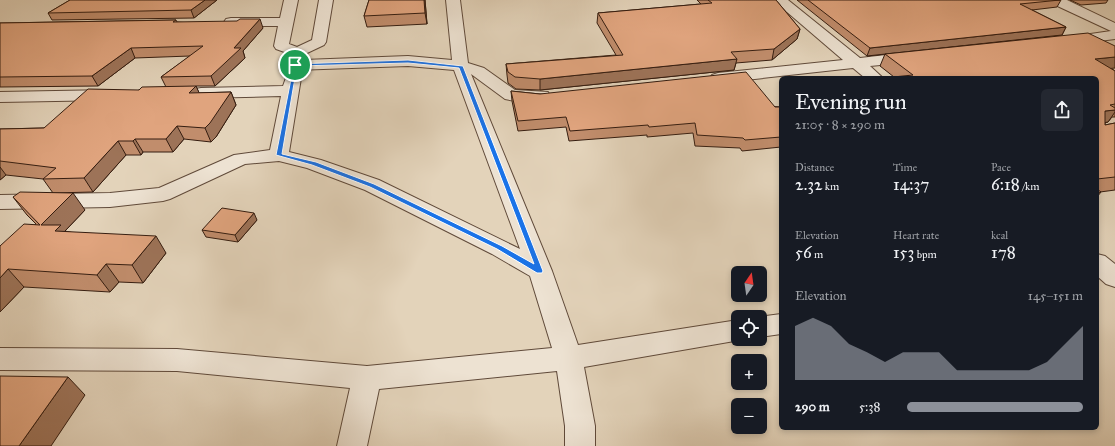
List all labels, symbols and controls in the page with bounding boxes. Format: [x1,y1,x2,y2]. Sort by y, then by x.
pin [278,48,312,82]
icon: arrive [284,54,306,76]
text: Evening run [795,88,907,115]
button: share [1041,89,1083,131]
text: 21:05 · 8 × 290 m [795,117,885,133]
text: Distance [795,161,834,174]
text: Time [893,161,917,174]
text: Pace [991,161,1011,174]
text: 2.32 [795,174,822,195]
text: 14:37 [893,174,929,195]
text: 6:18 [991,174,1020,195]
text: km [822,180,839,193]
text: /km [1020,180,1039,193]
text: Elevation [795,229,839,242]
text: Heart rate [893,229,939,242]
text: kcal [991,229,1008,242]
text: 56 [795,242,812,263]
text: 153 [893,242,914,263]
text: 178 [991,242,1016,263]
text: m [812,248,823,261]
text: bpm [914,248,937,261]
north arrow [731,266,767,302]
map controls [731,266,767,434]
text: Elevation [795,288,847,304]
text: 145–151 m [1028,288,1083,304]
button: locate [731,310,767,346]
button: + [731,354,767,390]
button: − [731,398,767,434]
text: 290 m [795,399,830,415]
text: 5:38 [859,399,880,415]

